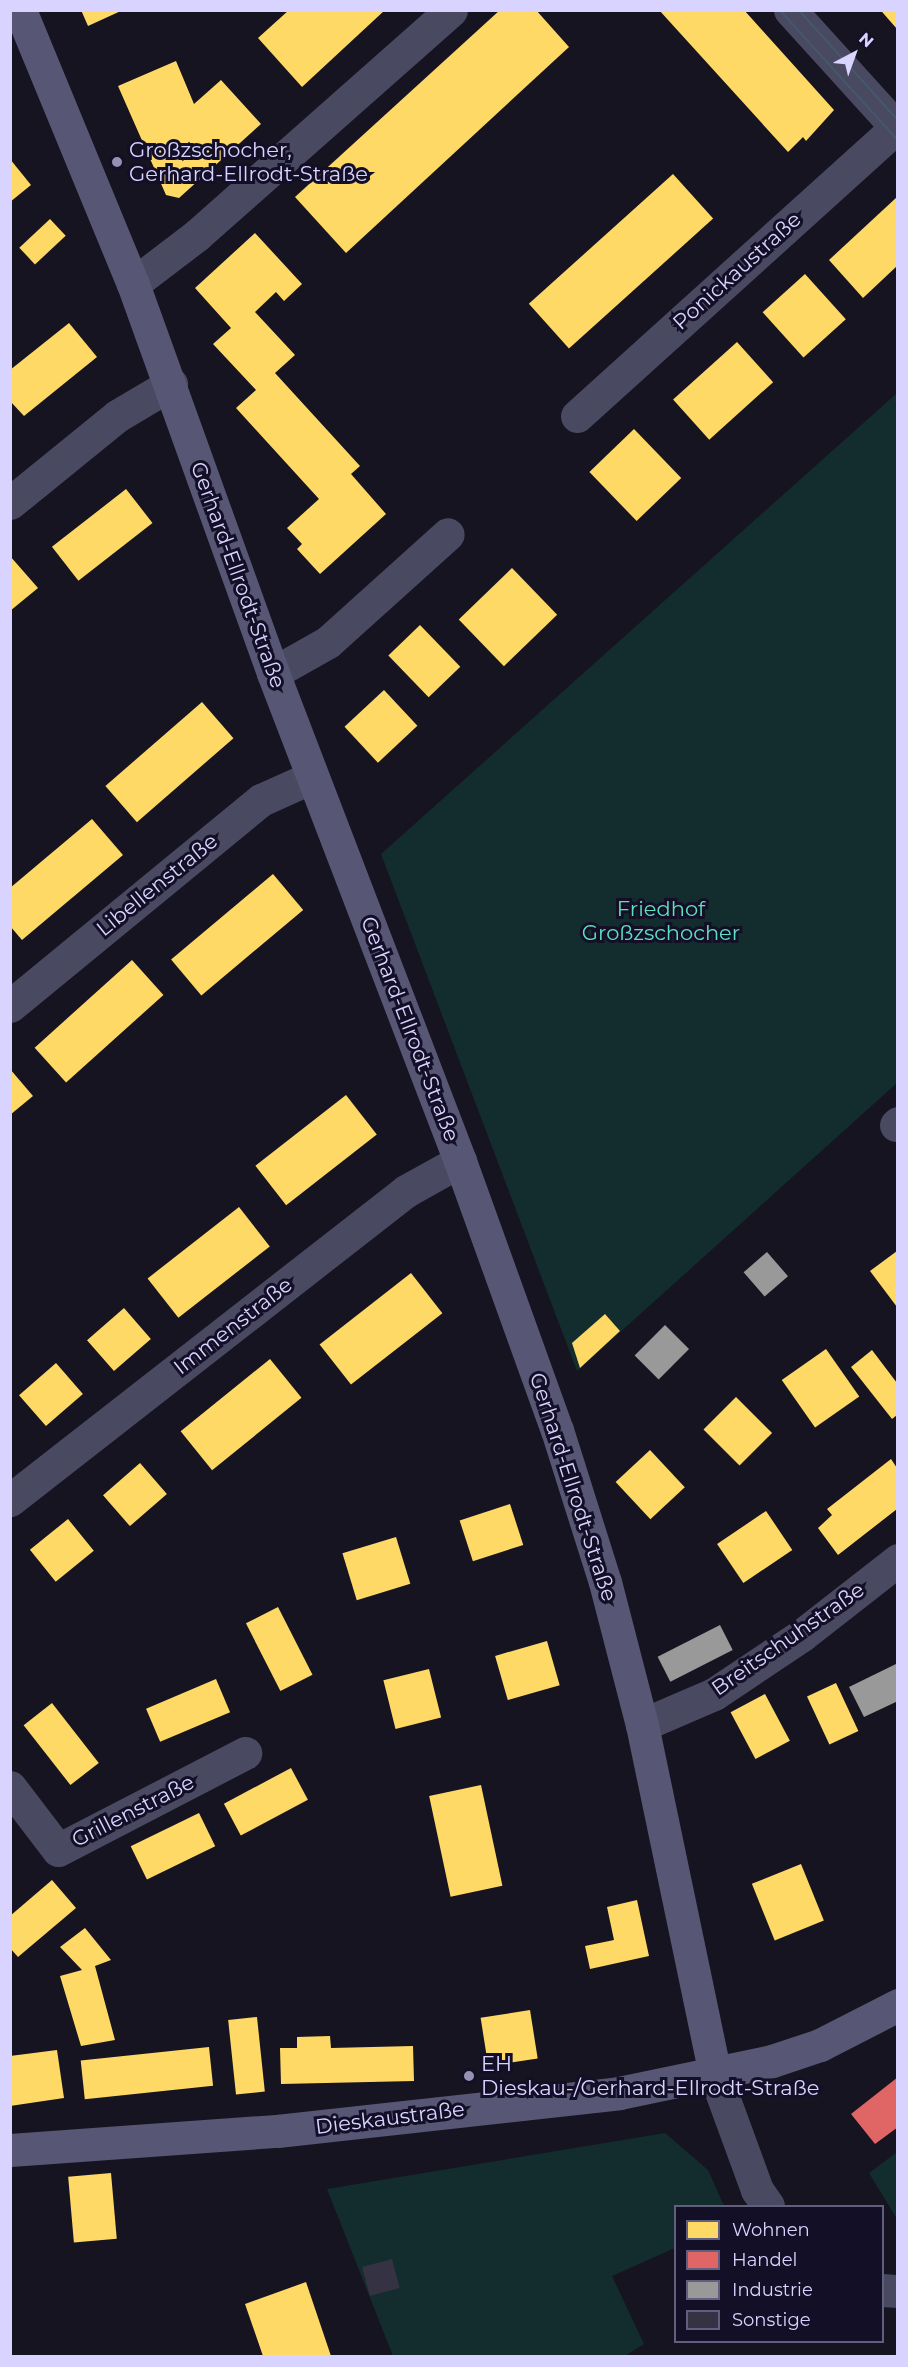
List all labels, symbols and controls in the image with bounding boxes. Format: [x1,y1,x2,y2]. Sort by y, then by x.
north arrow [824,24,884,84]
text: N [855,29,877,51]
place label: Großzschocher, Gerhard-Ellrodt-Straße [129,137,368,187]
marker: Großzschocher, Gerhard-Ellrodt-Straße [110,155,124,169]
street label: Ponickaustraße [668,207,806,335]
street label: Gerhard-Ellrodt-Straße [185,458,291,692]
street label: Libellenstraße [91,828,223,942]
park label: Friedhof Großzschocher [582,896,740,946]
street label: Gerhard-Ellrodt-Straße [355,913,465,1145]
street label: Immenstraße [169,1272,297,1380]
street label: Gerhard-Ellrodt-Straße [524,1369,622,1605]
street label: Breitschuhstraße [707,1577,869,1701]
street label: Grillenstraße [68,1769,198,1853]
place label: EH Dieskau-/Gerhard-Ellrodt-Straße [481,2051,819,2101]
marker: EH Dieskau-/Gerhard-Ellrodt-Straße [462,2069,476,2083]
street label: Dieskaustraße [314,2096,466,2140]
legend [674,2205,884,2343]
text: Wohnen [732,2219,810,2241]
text: Handel [732,2249,797,2271]
text: Industrie [732,2279,813,2301]
text: Sonstige [732,2309,811,2331]

